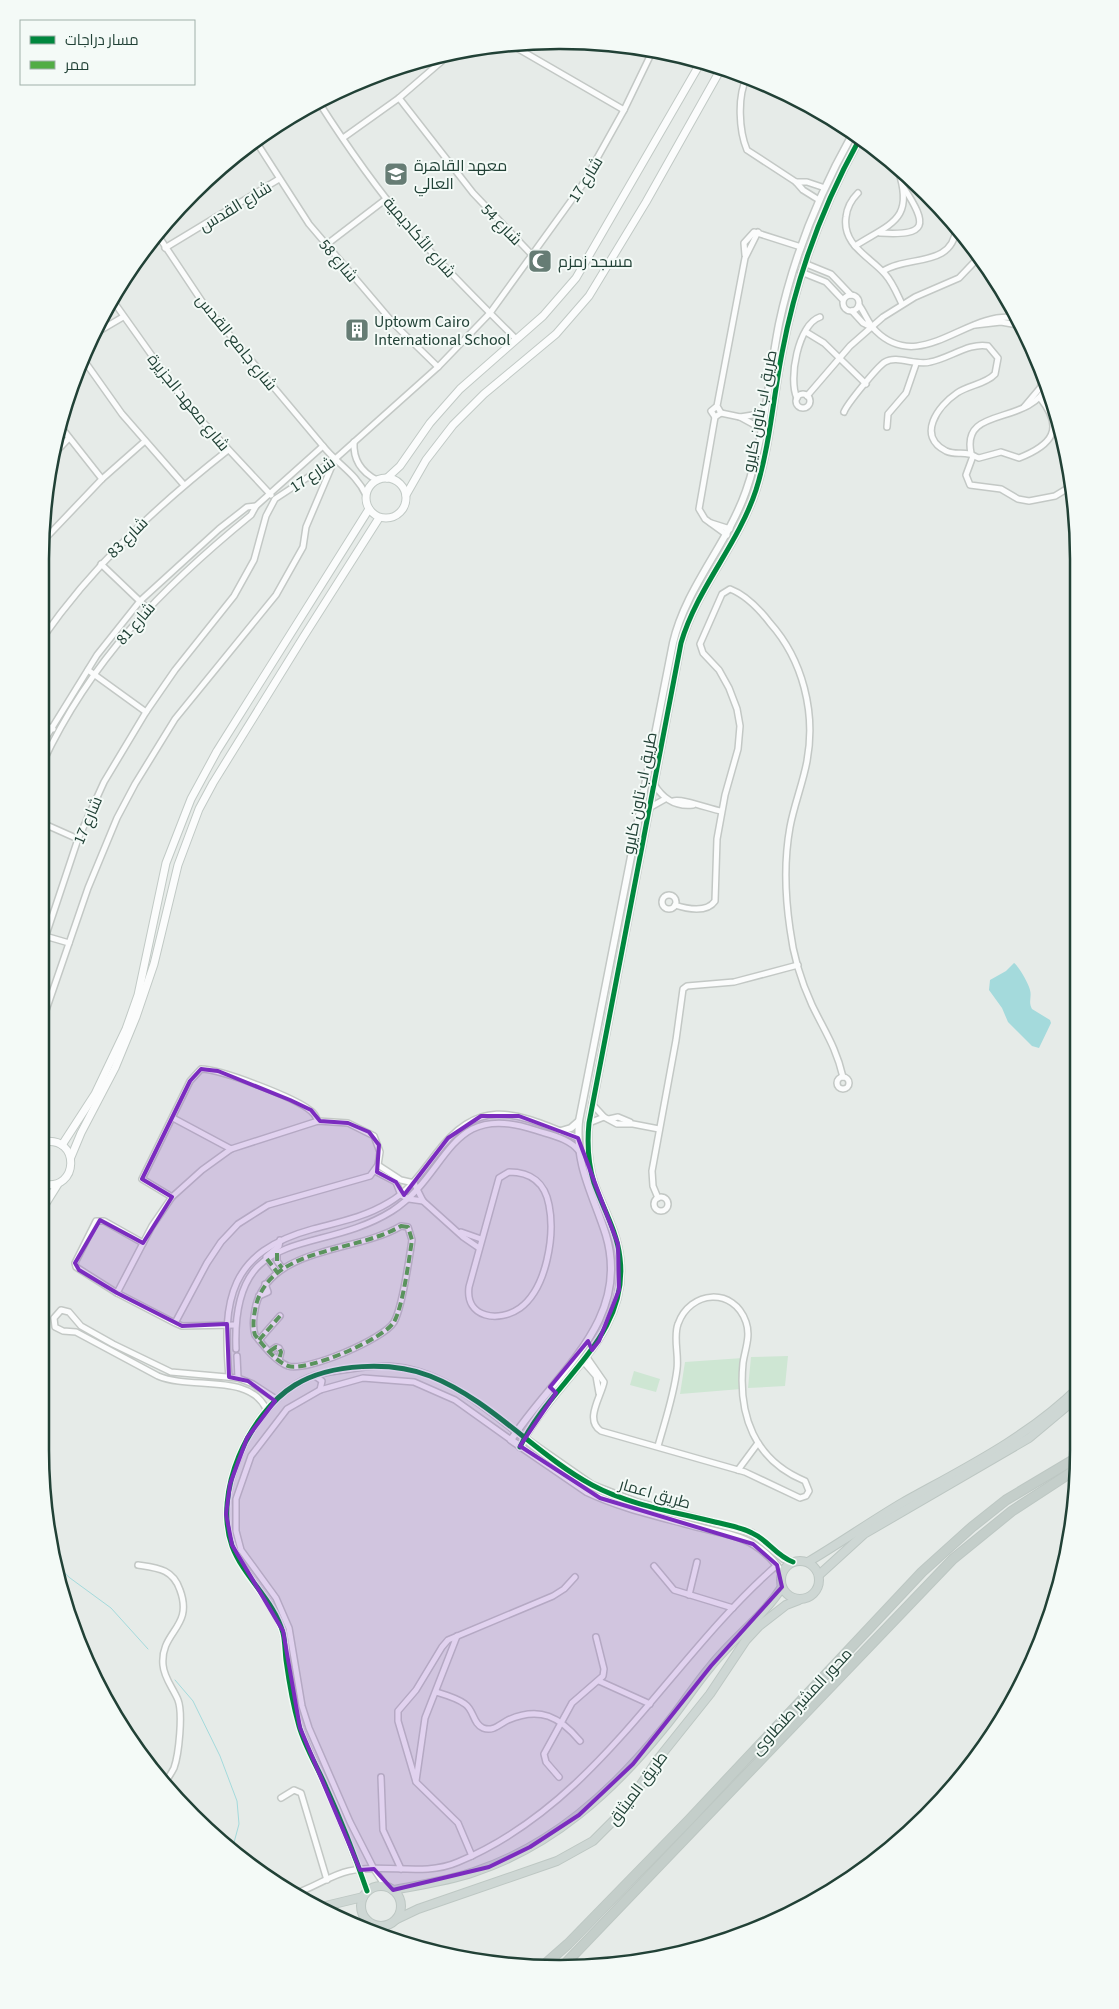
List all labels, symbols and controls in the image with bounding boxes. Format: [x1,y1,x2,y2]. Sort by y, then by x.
legend [20,20,195,85]
text: مسار دراجات [65,30,139,51]
text: ممر [64,55,89,76]
street label: شارع 17 [563,152,608,207]
place label: معهد القاهرة العالي [414,155,507,197]
school or university icon: معهد القاهرة العالي [383,161,409,187]
street label: شارع القدس [195,177,276,237]
street label: شارع الأكاديمية [378,193,460,283]
street label: شارع 54 [476,199,527,250]
street label: شارع 58 [314,234,363,287]
mosque icon: مسجد زمزم [527,248,553,274]
place label: مسجد زمزم [558,251,633,273]
street label: شارع جامع القدس [190,290,282,395]
place label: Uptowm Cairo International School [374,311,510,351]
building icon: Uptowm Cairo International School [344,317,370,343]
street label: طريق اب تاون كايرو [737,348,783,474]
street label: شارع معهد الجزيرة [142,349,234,456]
street label: شارع 17 [286,452,339,498]
street label: شارع 83 [102,512,153,563]
street label: شارع 81 [111,598,160,650]
street label: طريق اب تاون كايرو [617,730,663,856]
street label: شارع 17 [68,793,108,848]
street label: طريق اعمار [616,1473,693,1515]
street label: محور المشير طنطاوى [746,1643,857,1760]
street label: طريق الميثاق [603,1747,673,1830]

